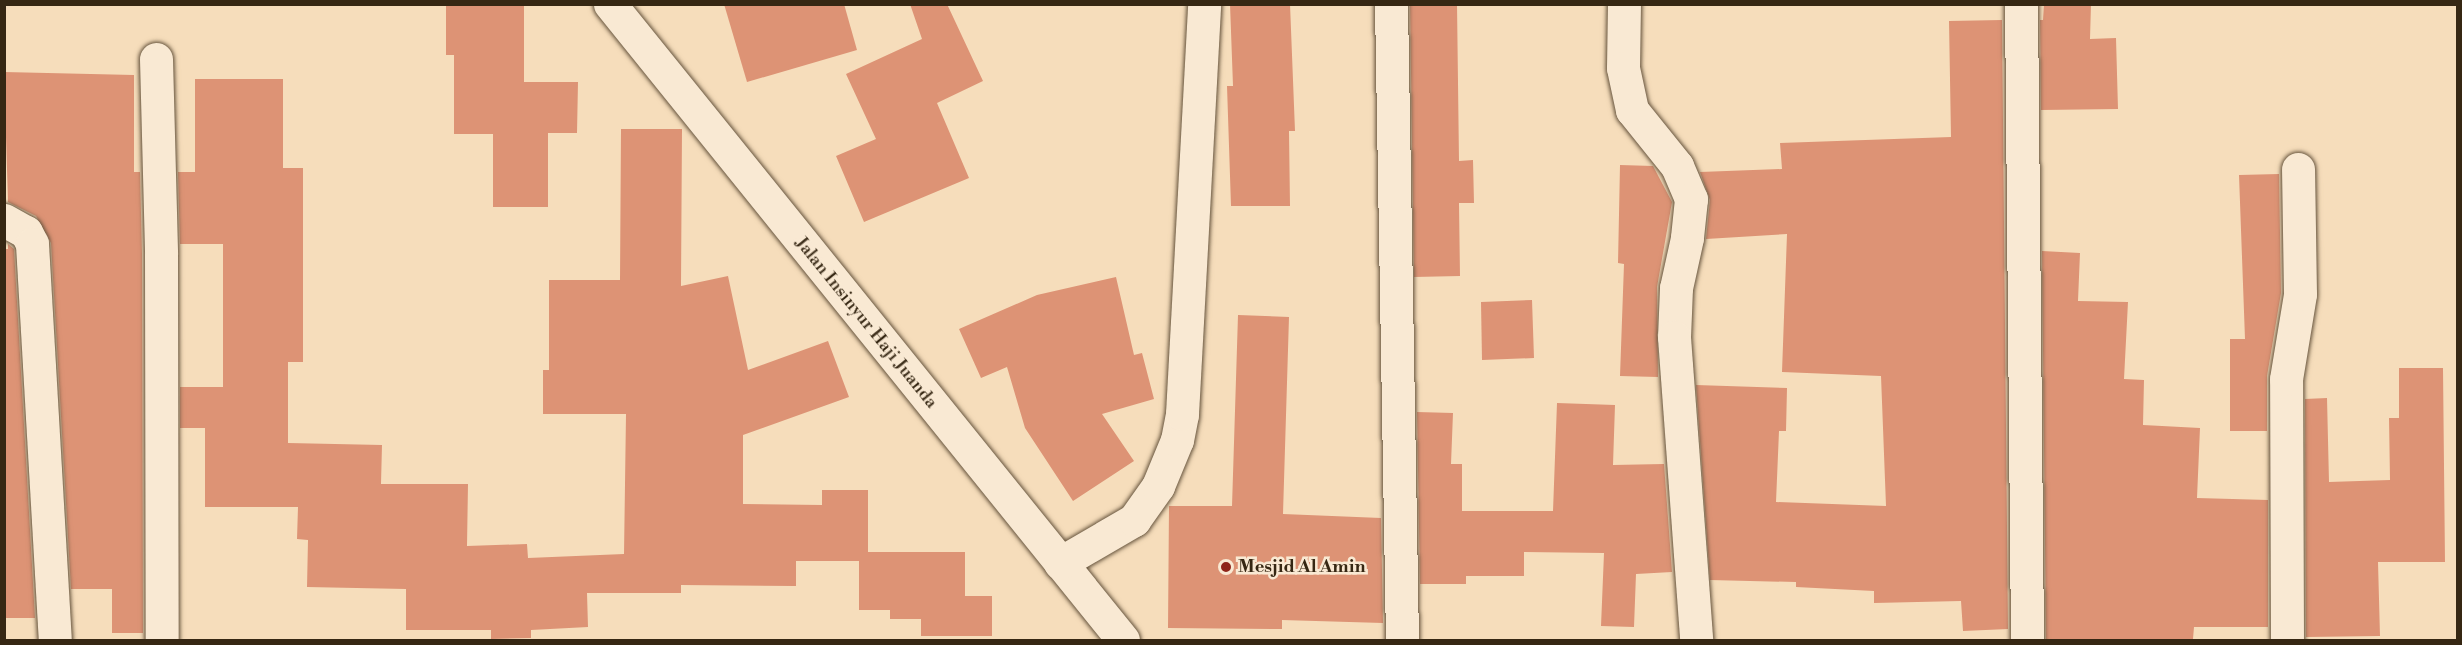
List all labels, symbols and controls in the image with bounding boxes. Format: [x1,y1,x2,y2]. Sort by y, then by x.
street label: Jalan Insinyur Haji Juanda [790,233,942,413]
place label: Mesjid Al Amin [1238,556,1365,578]
marker: Mesjid Al Amin [1219,560,1233,574]

